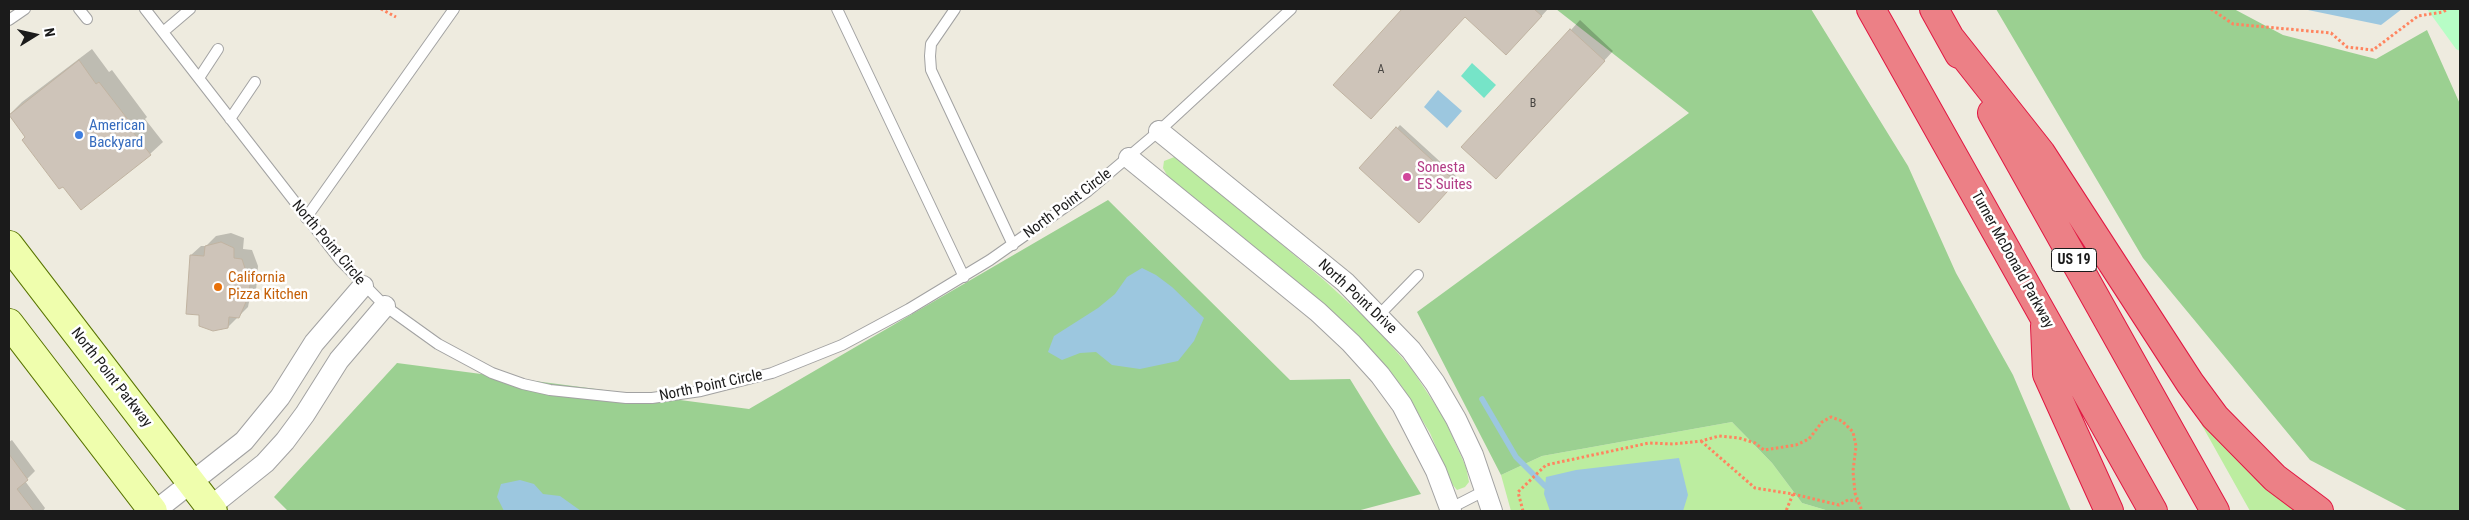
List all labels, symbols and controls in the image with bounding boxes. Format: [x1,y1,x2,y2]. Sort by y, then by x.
north arrow [10,10,60,60]
text: N [41,27,58,38]
house number: A [1378,63,1384,77]
house number: B [1530,97,1536,111]
place label: American Backyard [89,117,145,152]
marker: American Backyard [73,129,85,141]
place label: Sonesta ES Suites [1417,159,1472,194]
street label: North Point Circle [1021,165,1115,243]
marker: Sonesta ES Suites [1401,171,1413,183]
street label: Turner McDonald Parkway [1967,188,2057,332]
street label: North Point Circle [287,197,369,289]
road number: US 19 [2052,248,2096,272]
street label: North Point Drive [1314,256,1400,338]
place label: California Pizza Kitchen [228,269,308,304]
marker: California Pizza Kitchen [212,281,224,293]
street label: North Point Parkway [67,325,155,431]
street label: North Point Circle [658,366,764,406]

